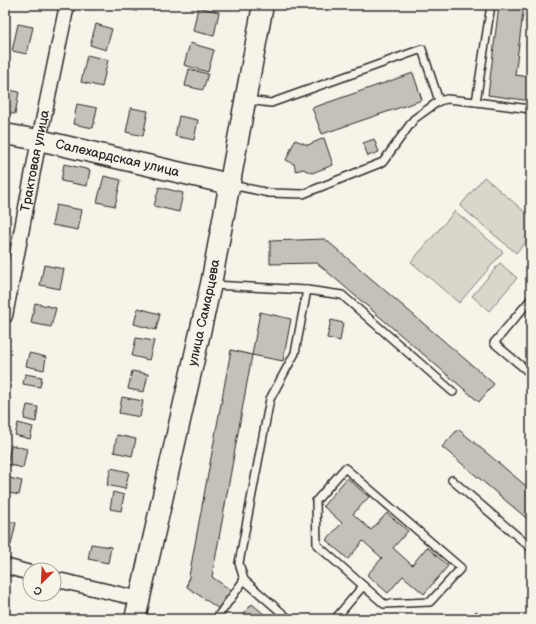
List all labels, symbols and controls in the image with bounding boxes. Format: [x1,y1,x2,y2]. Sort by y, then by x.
street label: Трактовая улица [17,108,53,213]
street label: Салехардская улица [54,136,181,180]
street label: улица Самарцева [185,258,224,368]
north arrow [22,562,62,602]
text: С [32,583,44,598]

